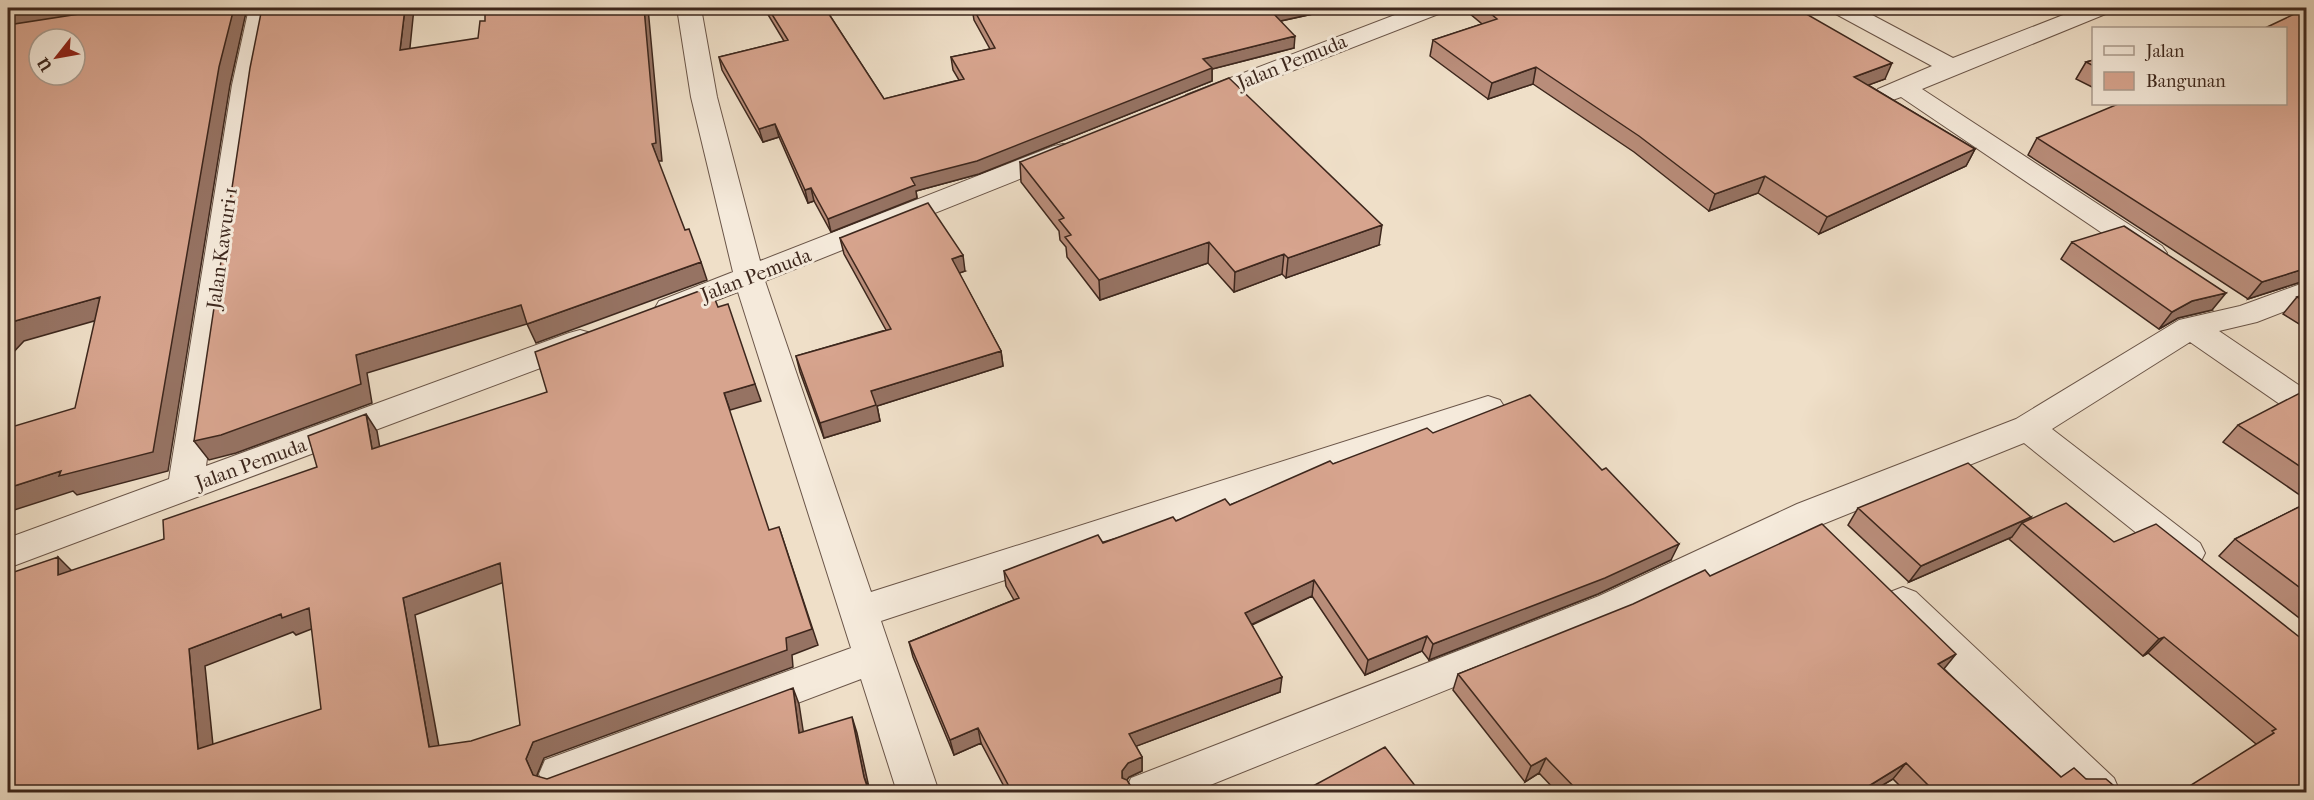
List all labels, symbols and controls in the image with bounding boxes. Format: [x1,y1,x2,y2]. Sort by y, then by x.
north arrow [27,27,87,87]
legend [2092,27,2287,105]
street label: Jalan Pemuda [1232,29,1351,95]
text: Jalan [2144,41,2185,62]
text: U [33,54,56,76]
text: Bangunan [2146,71,2226,92]
street label: Jalan Kawuri 1 [202,186,242,312]
street label: Jalan Pemuda [696,243,815,307]
street label: Jalan Pemuda [191,433,310,495]

